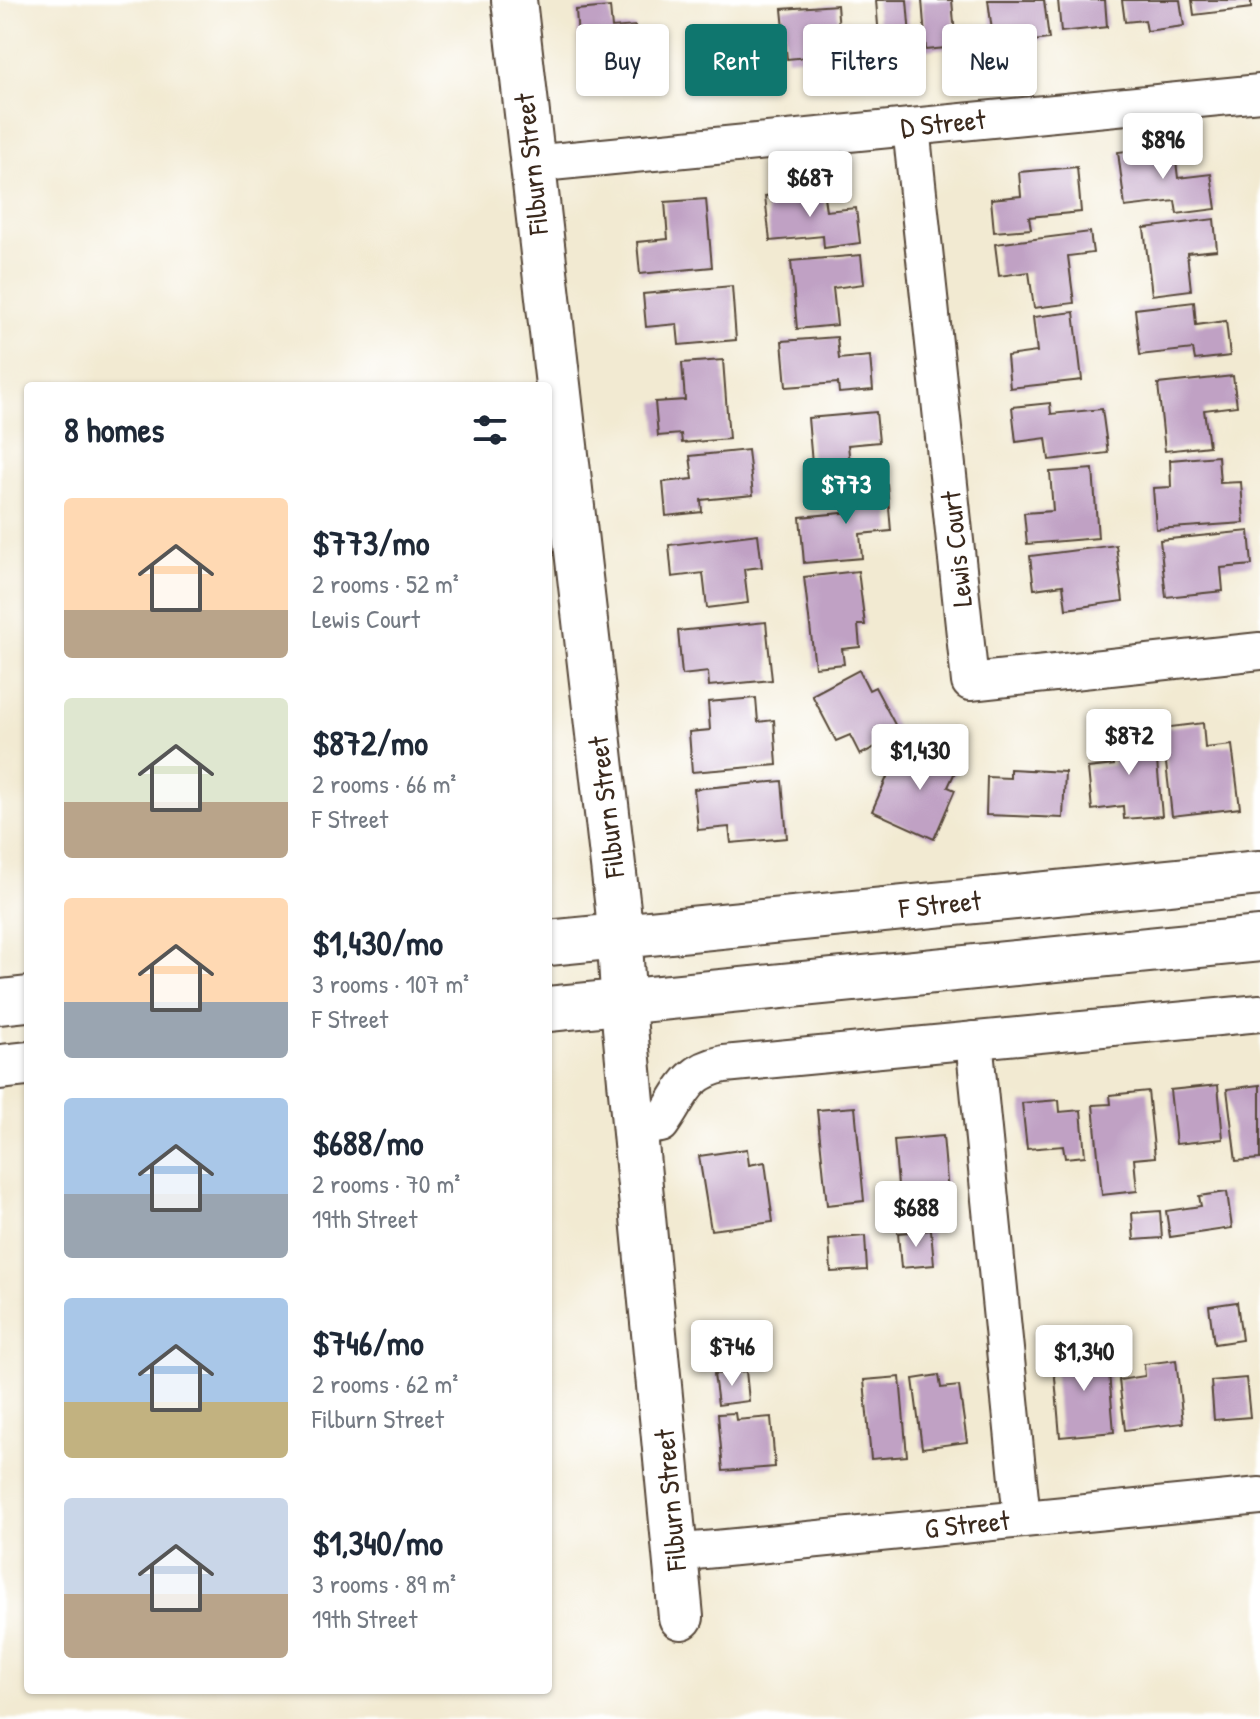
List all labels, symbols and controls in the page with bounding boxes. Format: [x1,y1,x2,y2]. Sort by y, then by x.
chip: Buy [576,24,669,96]
chip: Rent [685,24,787,96]
chip: Filters [803,24,926,96]
chip: New [942,24,1037,96]
street label: Filburn Street [505,91,557,238]
street label: D Street [899,100,988,146]
pin: $896 [1116,113,1210,181]
text: $896 [1141,121,1185,156]
pin: $687 [763,151,857,219]
text: $687 [786,159,834,194]
text: 8 homes [64,407,164,453]
icon: filters [468,408,512,452]
pin: $773 [799,458,893,526]
text: $773 [821,466,871,501]
street label: Lewis Court [931,489,981,609]
text: $773/mo [312,520,429,566]
icon: home [128,530,224,626]
text: 2 rooms · 52 m² [312,566,459,601]
text: Lewis Court [312,601,420,636]
pin: $872 [1082,709,1176,777]
text: $872 [1104,717,1154,752]
text: $872/mo [312,720,428,766]
pin: $1,430 [855,724,985,792]
icon: home [128,730,224,826]
text: $1,430 [890,732,950,767]
street label: Filburn Street [578,734,634,881]
text: 2 rooms · 66 m² [312,766,456,801]
text: F Street [312,801,388,836]
street label: F Street [896,881,983,927]
text: $1,430/mo [312,920,443,966]
icon: home [128,930,224,1026]
text: 3 rooms · 107 m² [312,966,469,1001]
text: F Street [312,1001,388,1036]
text: $688/mo [312,1120,423,1166]
icon: home [128,1130,224,1226]
text: 2 rooms · 70 m² [312,1166,460,1201]
pin: $688 [869,1181,963,1249]
text: $688 [893,1189,939,1224]
text: 19th Street [312,1201,417,1236]
text: $746/mo [312,1320,424,1366]
pin: $746 [685,1320,779,1388]
pin: $1,340 [1019,1325,1149,1393]
text: $746 [709,1328,755,1363]
icon: home [128,1330,224,1426]
text: $1,340 [1054,1333,1114,1368]
text: 2 rooms · 62 m² [312,1366,458,1401]
text: Filburn Street [312,1401,444,1436]
street label: Filburn Street [645,1427,695,1573]
street label: G Street [923,1501,1012,1547]
text: $1,340/mo [312,1520,443,1566]
icon: home [128,1530,224,1626]
text: 3 rooms · 89 m² [312,1566,456,1601]
text: 19th Street [312,1601,417,1636]

